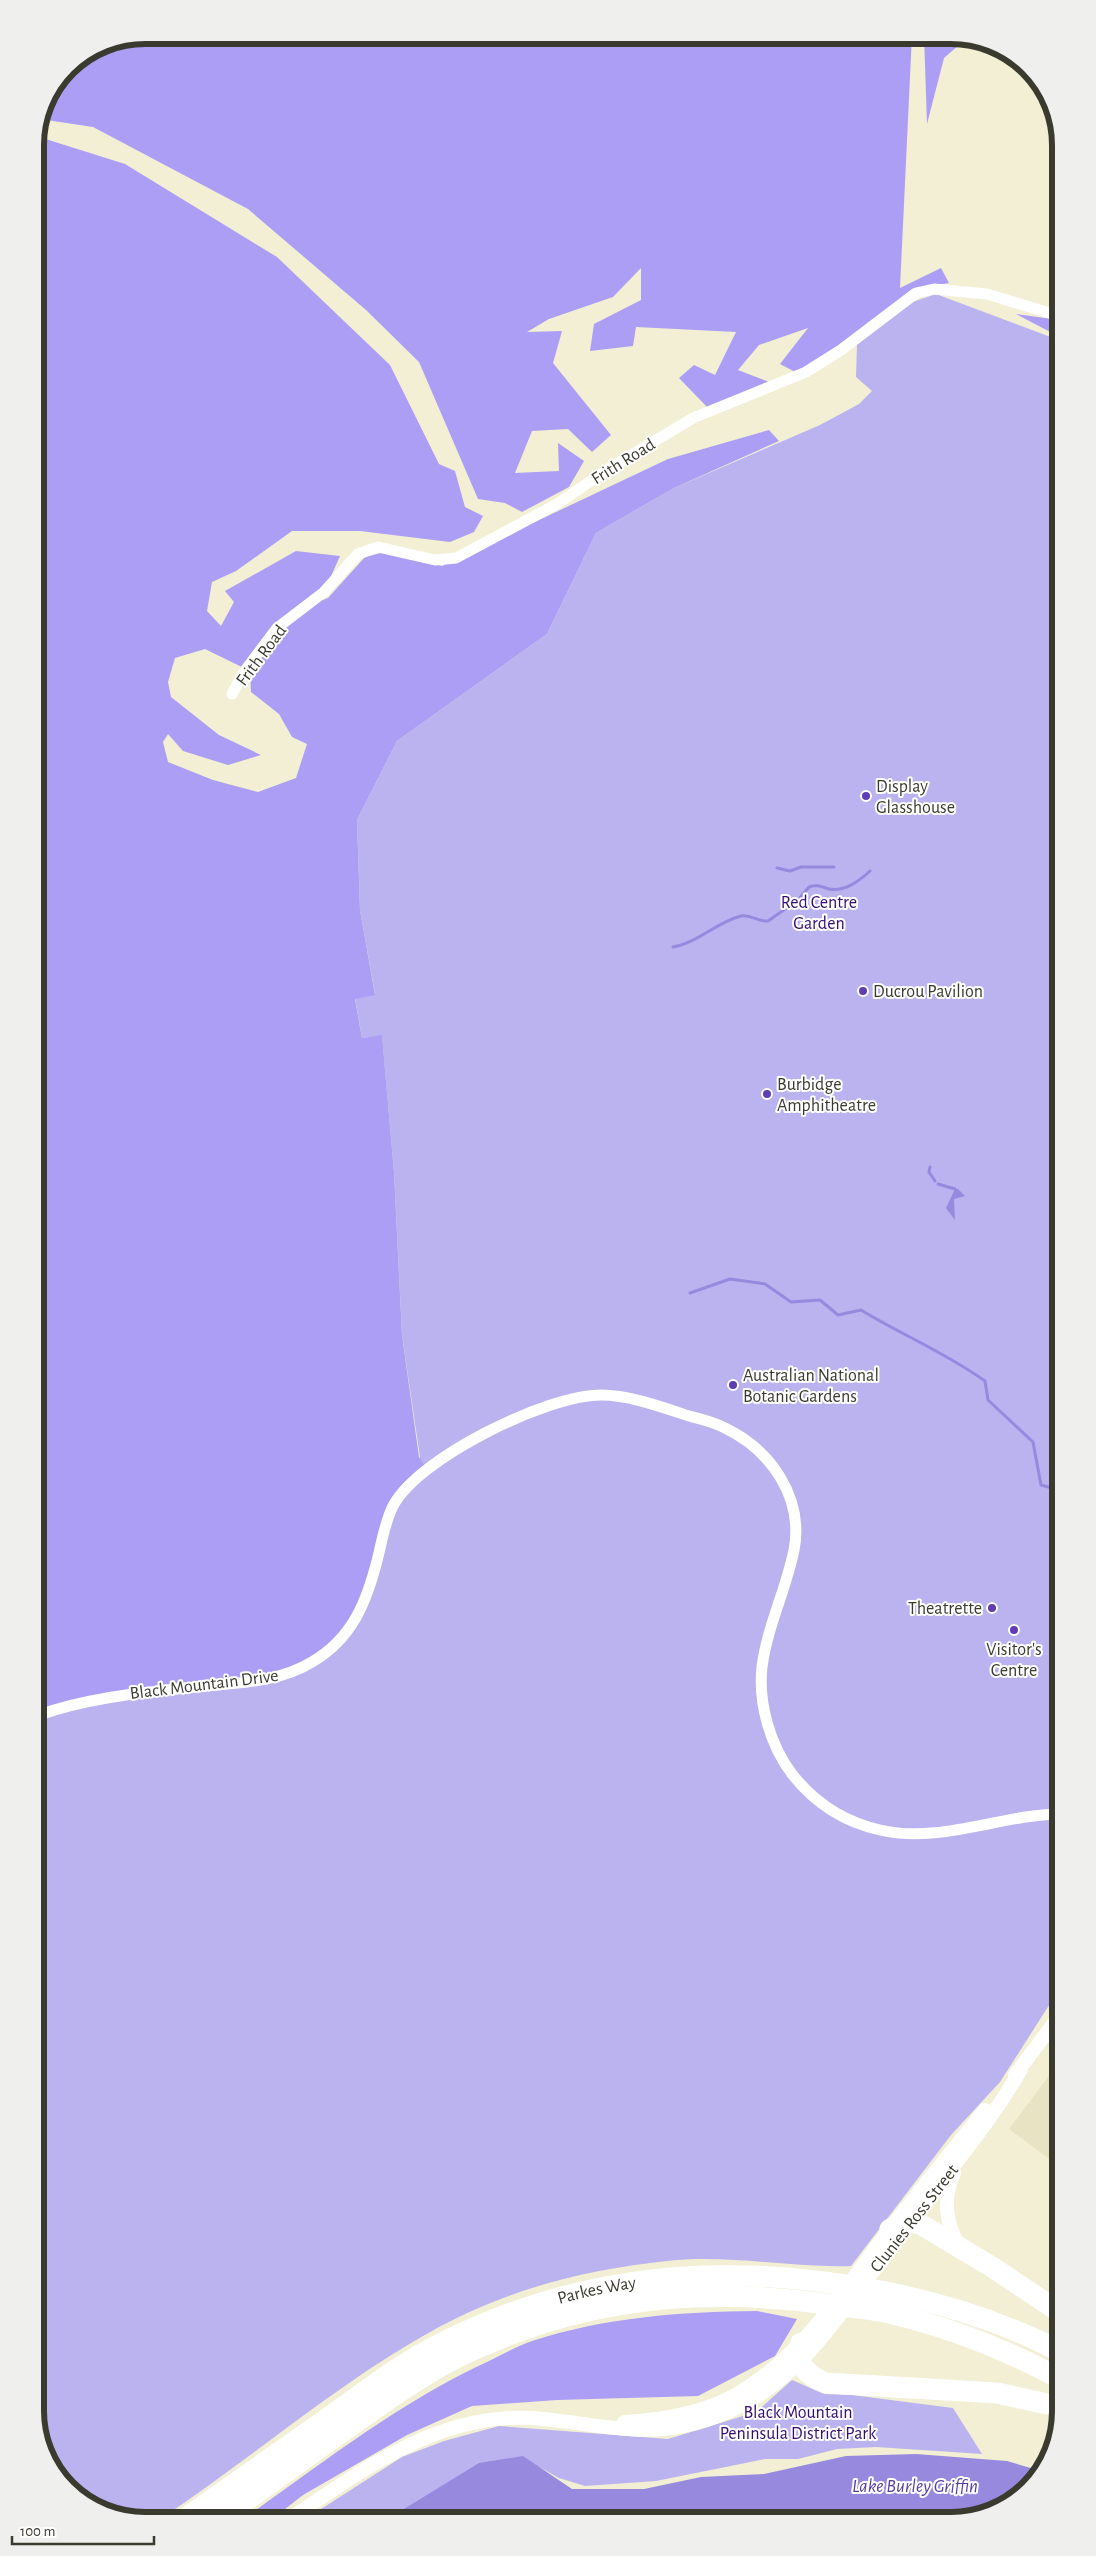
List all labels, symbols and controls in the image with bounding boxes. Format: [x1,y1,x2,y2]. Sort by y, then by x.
street label: Frith Road [589,435,658,488]
street label: Frith Road [233,622,290,689]
place label: Display Glasshouse [876,778,955,817]
marker: Display Glasshouse [860,790,872,802]
park label: Red Centre Garden [781,894,857,933]
place label: Ducrou Pavilion [873,983,983,1001]
marker: Ducrou Pavilion [857,985,869,997]
place label: Burbidge Amphitheatre [777,1076,876,1115]
marker: Burbidge Amphitheatre [761,1088,773,1100]
place label: Australian National Botanic Gardens [743,1367,879,1406]
marker: Australian National Botanic Gardens [727,1379,739,1391]
place label: Theatrette [908,1600,982,1618]
marker: Theatrette [986,1602,998,1614]
marker: Visitor's Centre [1008,1624,1020,1636]
place label: Visitor's Centre [986,1641,1042,1680]
street label: Black Mountain Drive [129,1667,279,1703]
street label: Clunies Ross Street [867,2161,962,2276]
street label: Parkes Way [556,2274,637,2308]
park label: Black Mountain Peninsula District Park [720,2404,877,2443]
water label: Lake Burley Griffin [852,2477,978,2496]
scale bar [12,2514,155,2546]
text: 100 m [20,2524,55,2539]

